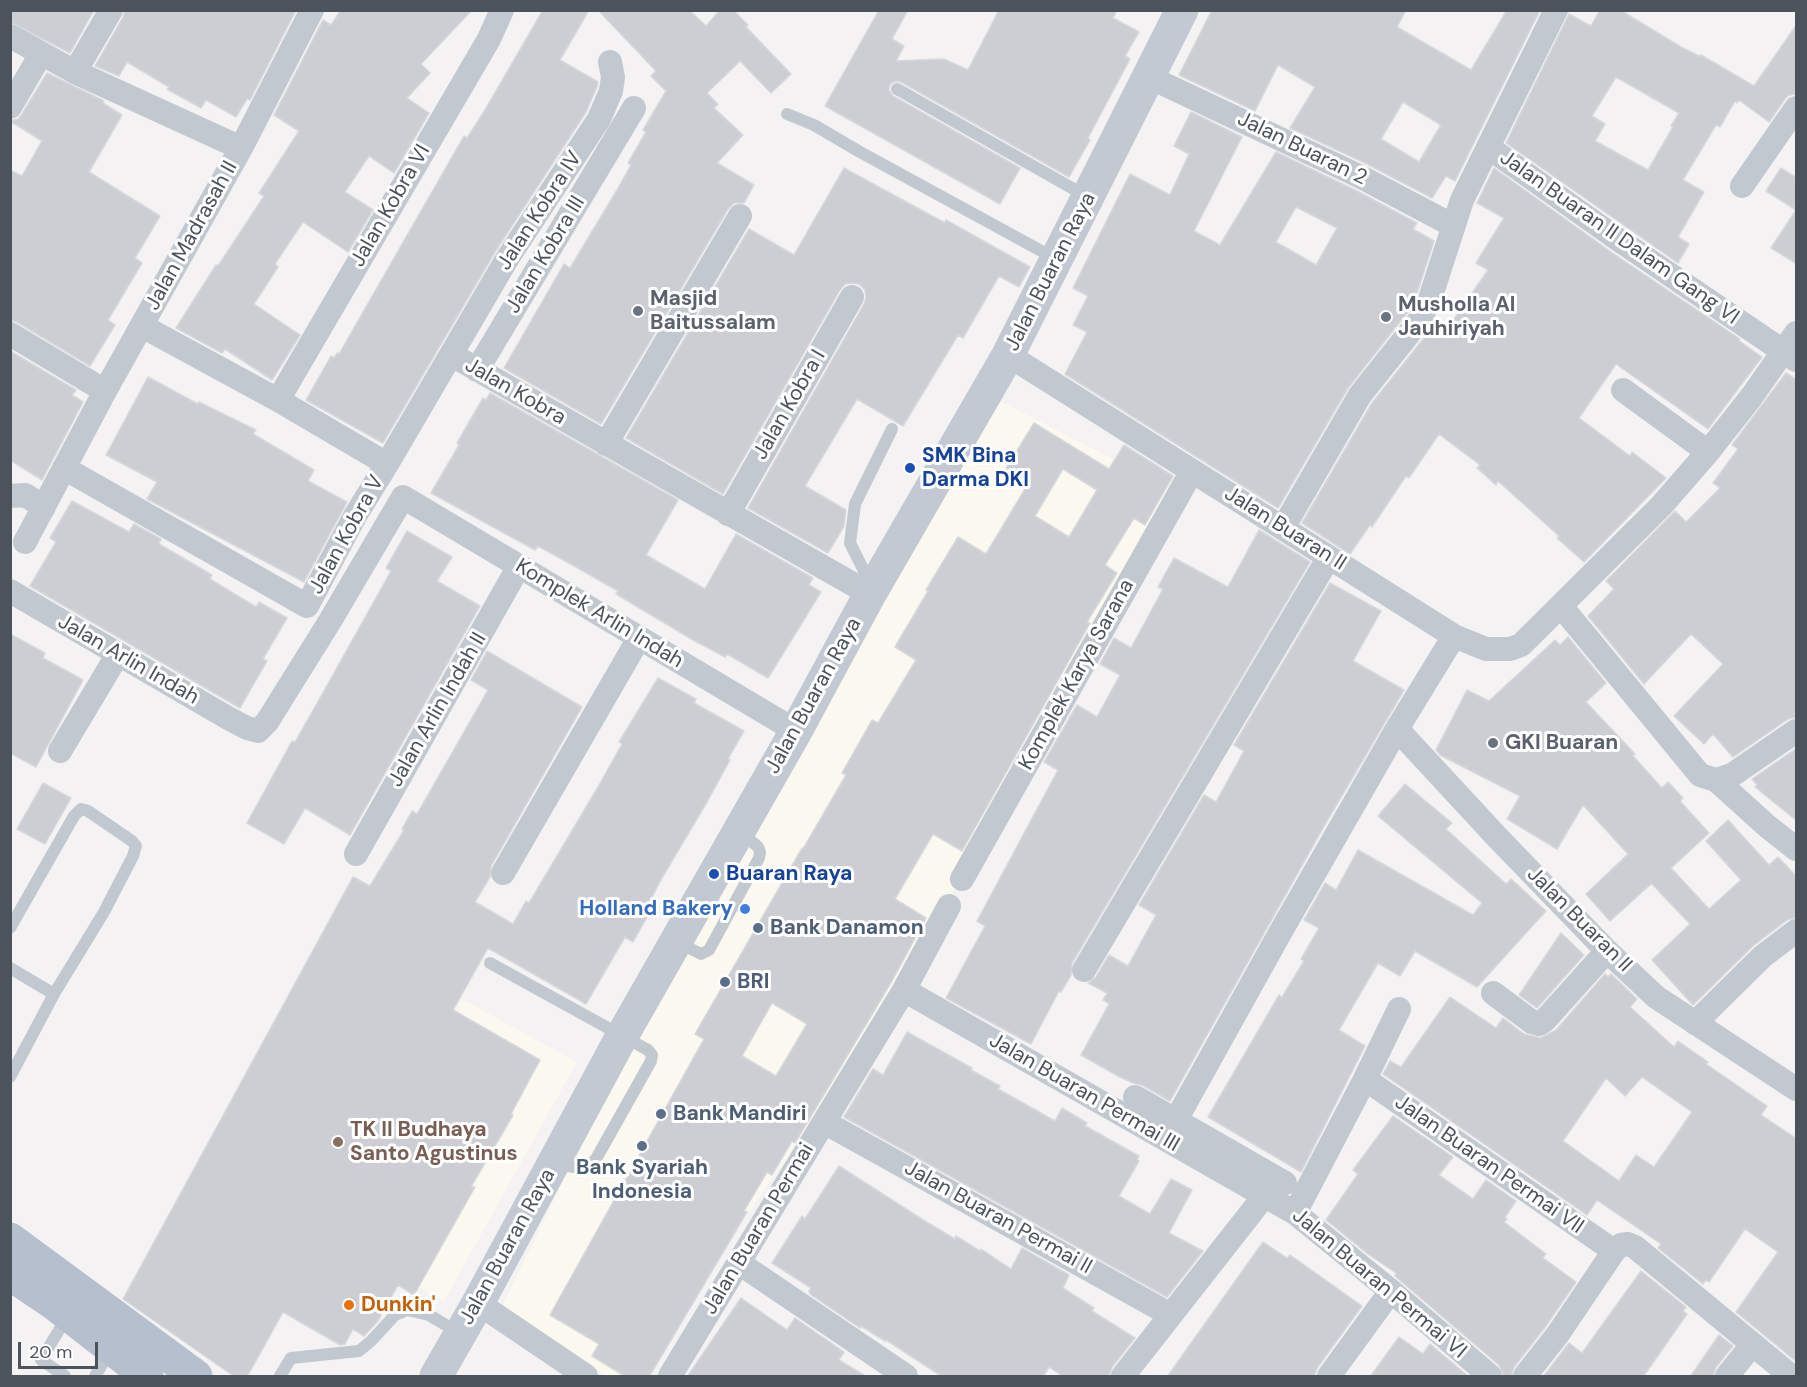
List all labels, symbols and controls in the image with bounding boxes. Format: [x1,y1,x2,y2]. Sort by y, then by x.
street label: Jalan Buaran 2 [1233,107,1371,191]
street label: Jalan Kobra VI [346,141,436,271]
street label: Jalan Buaran II Dalam Gang VI [1495,146,1743,330]
street label: Jalan Kobra IV [492,147,588,275]
street label: Jalan Madrasah II [141,157,243,315]
street label: Jalan Buaran Raya [1000,189,1102,355]
street label: Jalan Kobra III [501,192,591,318]
place label: Masjid Baitussalam [650,286,776,336]
place label: Musholla Al Jauhiriyah [1398,292,1515,342]
marker: Masjid Baitussalam [631,304,645,318]
marker: Musholla Al Jauhiriyah [1379,310,1393,324]
street label: Jalan Kobra I [748,346,832,464]
street label: Jalan Kobra [460,353,570,431]
place label: SMK Bina Darma DKI [922,443,1029,493]
marker: SMK Bina Darma DKI [903,461,917,475]
street label: Jalan Kobra V [304,471,390,599]
street label: Jalan Buaran II [1220,482,1350,576]
street label: Komplek Arlin Indah [510,554,688,674]
street label: Komplek Karya Sarana [1014,575,1140,775]
street label: Jalan Arlin Indah [53,609,203,711]
street label: Jalan Buaran Raya [761,614,867,778]
street label: Jalan Arlin Indah II [384,628,492,792]
place label: GKI Buaran [1505,730,1618,756]
marker: GKI Buaran [1486,736,1500,750]
place label: Buaran Raya [726,861,852,887]
street label: Jalan Buaran II [1521,862,1637,978]
marker: Buaran Raya [707,867,721,881]
place label: Holland Bakery [579,896,733,922]
marker: Holland Bakery [738,902,752,916]
place label: Bank Danamon [770,915,924,941]
marker: Bank Danamon [751,921,765,935]
place label: BRI [737,969,769,995]
marker: BRI [718,975,732,989]
street label: Jalan Buaran Permai III [984,1028,1184,1158]
street label: Jalan Buaran Permai VII [1390,1090,1588,1240]
place label: Bank Mandiri [673,1101,806,1127]
marker: Bank Mandiri [654,1107,668,1121]
place label: TK II Budhaya Santo Agustinus [350,1117,518,1167]
marker: TK II Budhaya Santo Agustinus [331,1135,345,1149]
marker: Bank Syariah Indonesia [635,1139,649,1153]
street label: Jalan Buaran Permai [698,1139,820,1319]
place label: Bank Syariah Indonesia [576,1155,708,1205]
street label: Jalan Buaran Permai II [900,1156,1096,1280]
street label: Jalan Buaran Raya [455,1165,561,1329]
street label: Jalan Buaran Permai VI [1287,1204,1471,1364]
place label: Dunkin' [361,1292,436,1318]
marker: Dunkin' [342,1298,356,1312]
scale bar [21,1330,100,1368]
text: 20 m [29,1340,72,1364]

